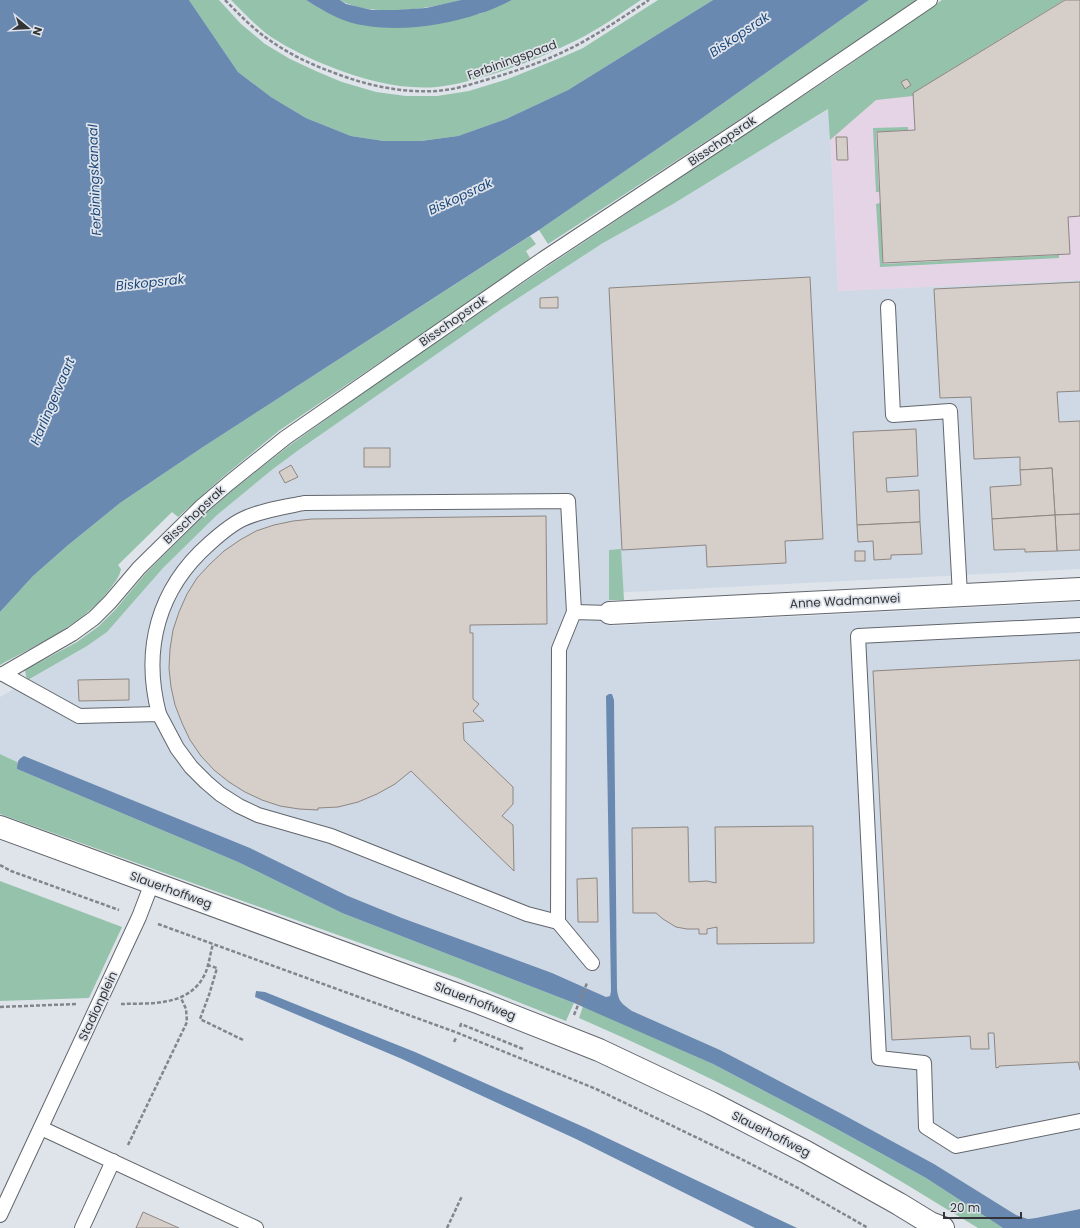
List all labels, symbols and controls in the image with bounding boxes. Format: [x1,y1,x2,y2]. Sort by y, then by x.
water label: Biskopsrak [705,7,774,62]
north arrow [8,8,48,48]
text: N [29,25,46,38]
street label: Ferbiningspaad [465,35,559,84]
street label: Bisschopsrak [684,111,760,170]
water label: Ferbiningskanaal [83,123,106,236]
water label: Biskopsrak [425,173,497,220]
water label: Biskopsrak [115,269,187,296]
street label: Bisschopsrak [416,291,490,350]
water label: Harlingervaart [25,354,80,448]
street label: Bisschopsrak [159,481,229,548]
street label: Anne Wadmanwei [789,589,901,612]
street label: Slauerhoffweg [128,867,215,912]
street label: Stadionplein [74,968,121,1043]
street label: Slauerhoffweg [432,977,519,1024]
street label: Slauerhoffweg [729,1106,814,1161]
scale bar [944,1194,1021,1220]
text: 20 m [950,1199,980,1216]

